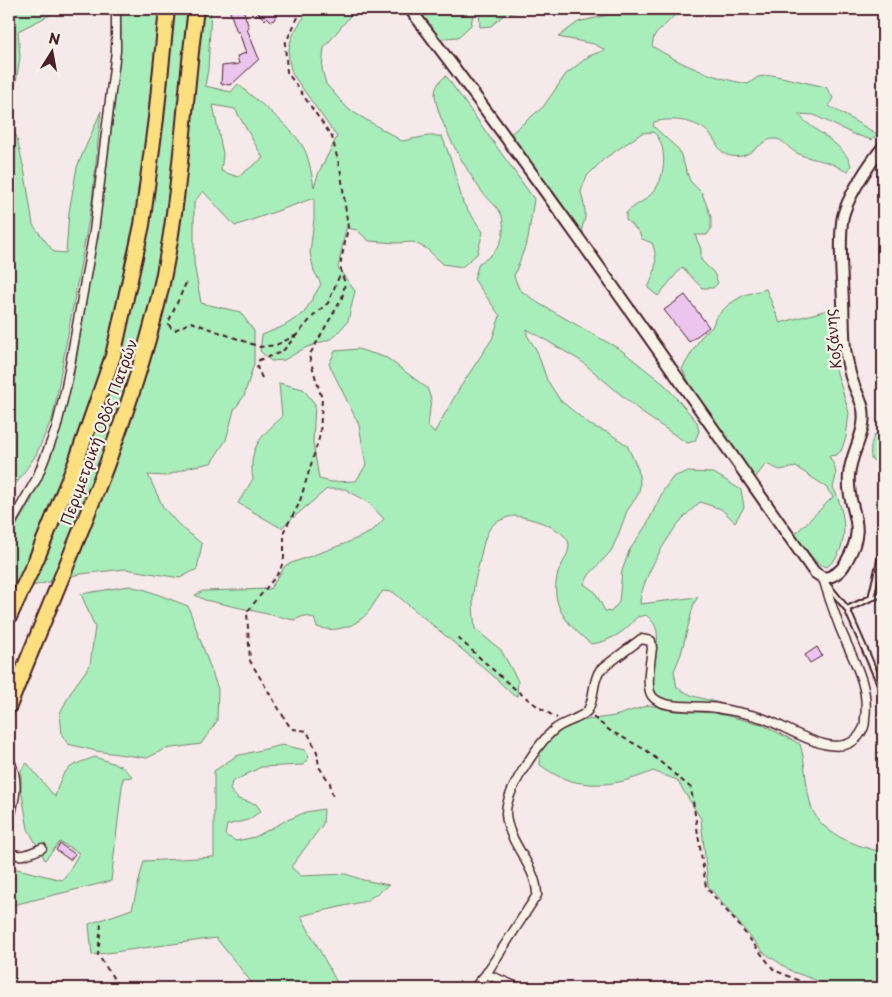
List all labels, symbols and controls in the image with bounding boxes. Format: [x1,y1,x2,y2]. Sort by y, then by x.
text: N [47,27,62,50]
north arrow [28,28,78,78]
street label: Κοζάνης [817,307,847,370]
street label: Περιμετρική Οδός Πατρών [53,335,143,529]

